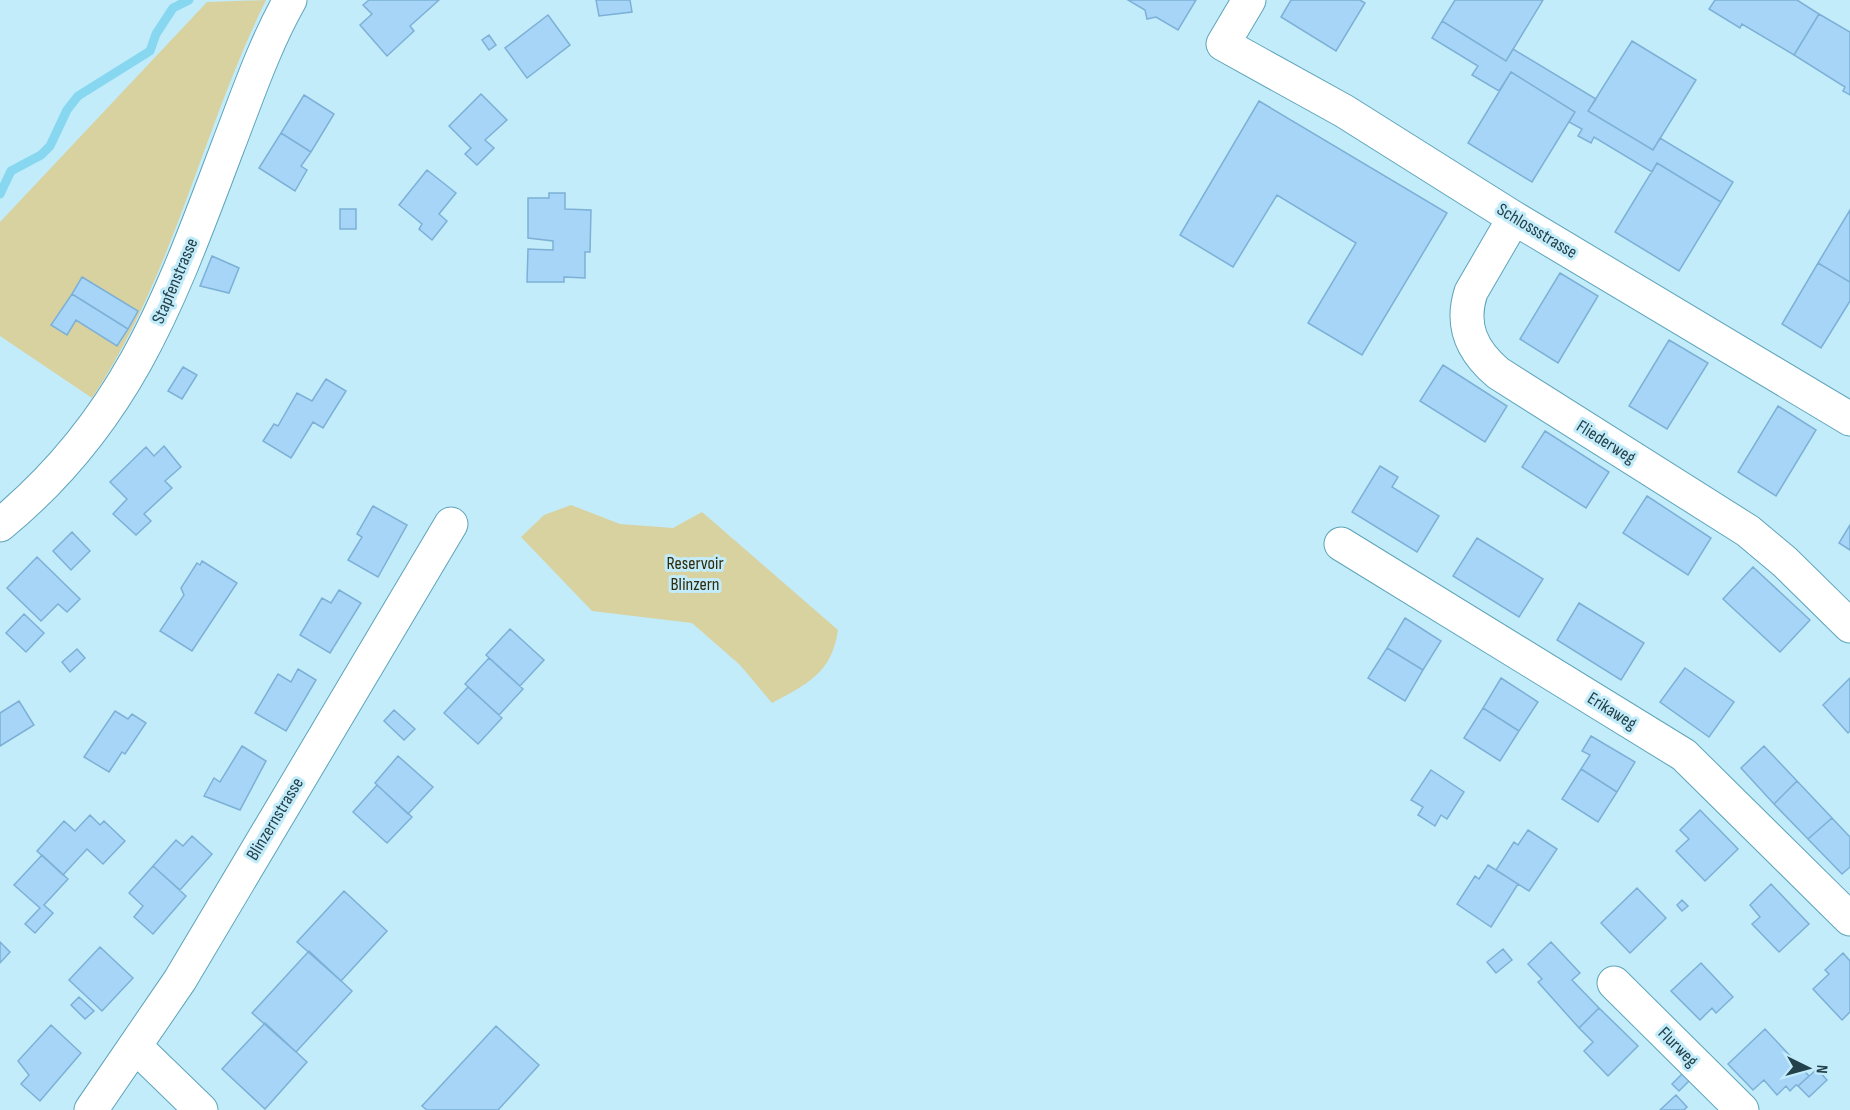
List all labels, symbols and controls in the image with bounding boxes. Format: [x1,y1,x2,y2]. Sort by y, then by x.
street label: Schlossstrasse [1493,199,1581,263]
street label: Stapfenstrasse [148,235,202,327]
street label: Fliederweg [1573,416,1639,468]
park label: Reservoir Blinzern [666,553,724,595]
street label: Erikaweg [1583,688,1641,734]
street label: Blinzernstrasse [242,774,308,864]
street label: Flurweg [1654,1023,1702,1071]
north arrow [1778,1038,1838,1098]
text: N [1812,1064,1831,1074]

